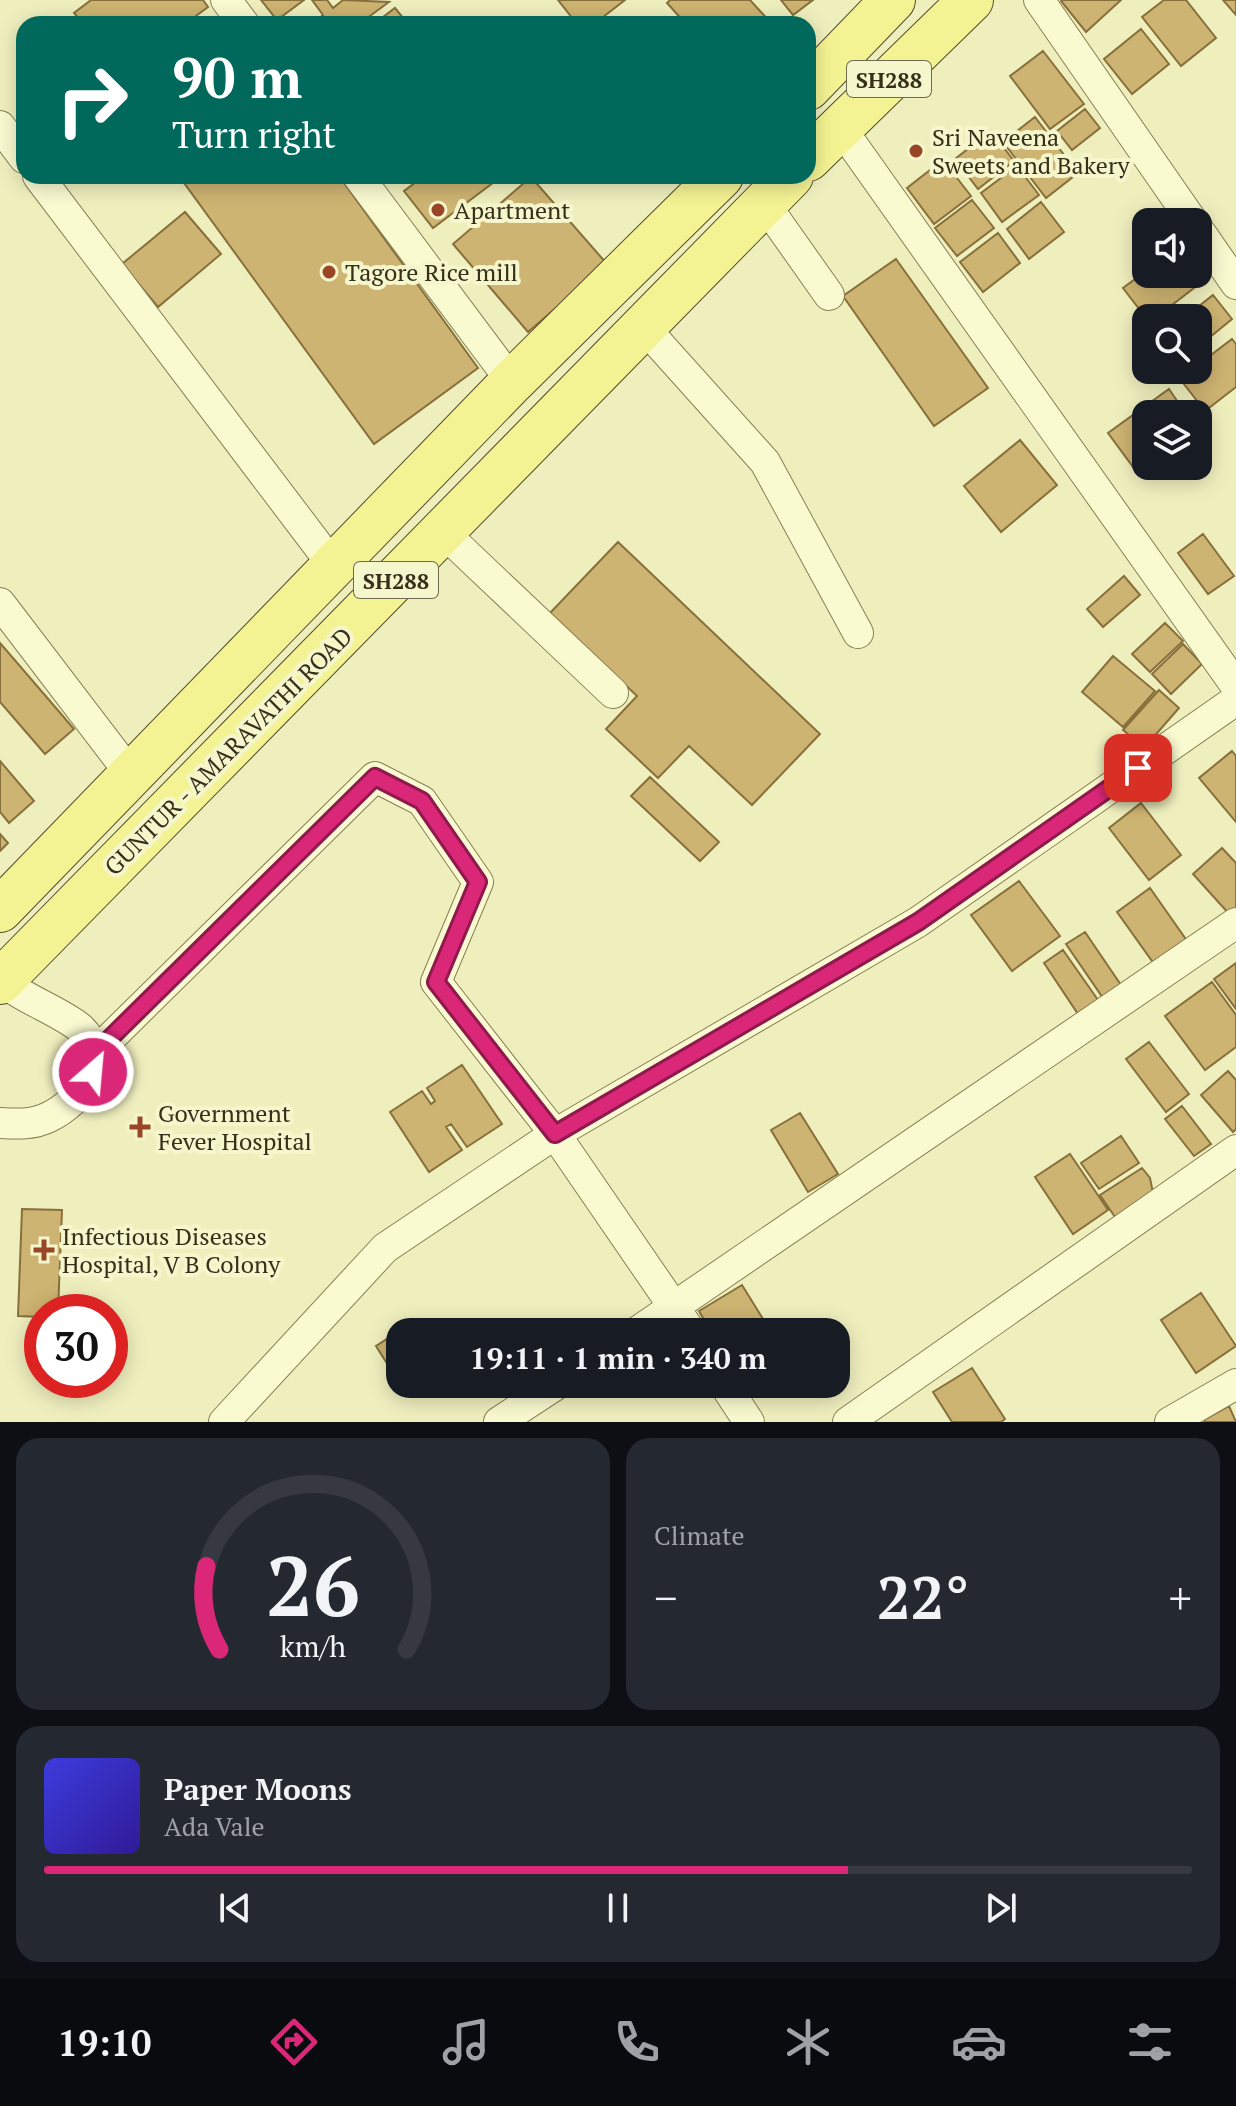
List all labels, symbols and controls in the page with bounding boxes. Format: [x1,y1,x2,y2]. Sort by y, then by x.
text: 90 m [172,40,302,114]
icon: right [40,48,144,152]
road number: SH288 [847,61,931,97]
text: Turn right [172,111,336,158]
place label: Sri Naveena Sweets and Bakery [932,121,1131,181]
marker: Sri Naveena Sweets and Bakery [907,142,925,160]
place label: Apartment [454,194,570,226]
marker: Apartment [429,201,447,219]
map controls [1132,208,1212,480]
button: sound [1132,208,1212,288]
place label: Tagore Rice mill [345,256,518,288]
marker: Tagore Rice mill [320,263,338,281]
button: search [1132,304,1212,384]
button: layers [1132,400,1212,480]
road number: SH288 [354,562,438,598]
street label: GUNTUR - AMARAVATHI ROAD [97,620,359,882]
pin [1104,734,1172,802]
icon: arrive [1116,746,1160,790]
position arrow [51,1030,135,1114]
place label: Government Fever Hospital [158,1097,312,1157]
marker: Government Fever Hospital [129,1116,151,1138]
place label: Infectious Diseases Hospital, V B Colony [62,1220,281,1280]
marker: Infectious Diseases Hospital, V B Colony [33,1239,55,1261]
speed limit sign: 30 [24,1294,128,1398]
text: 19:11 · 1 min · 340 m [470,1338,766,1378]
text: Climate [654,1518,745,1552]
text: 26 [266,1530,360,1640]
text: 22° [877,1557,969,1636]
text: − [654,1568,677,1627]
text: + [1169,1568,1192,1627]
text: km/h [280,1627,346,1665]
text: Paper Moons [164,1769,352,1809]
text: Ada Vale [164,1809,265,1843]
icon: previous [213,1886,257,1930]
icon: pause [596,1886,640,1930]
icon: next [979,1886,1023,1930]
icon: directions [266,2014,322,2070]
icon: music [438,2014,494,2070]
icon: phone [609,2014,665,2070]
icon: climate [780,2014,836,2070]
icon: car [951,2014,1007,2070]
icon: filters [1122,2014,1178,2070]
text: 19:10 [58,2019,151,2066]

